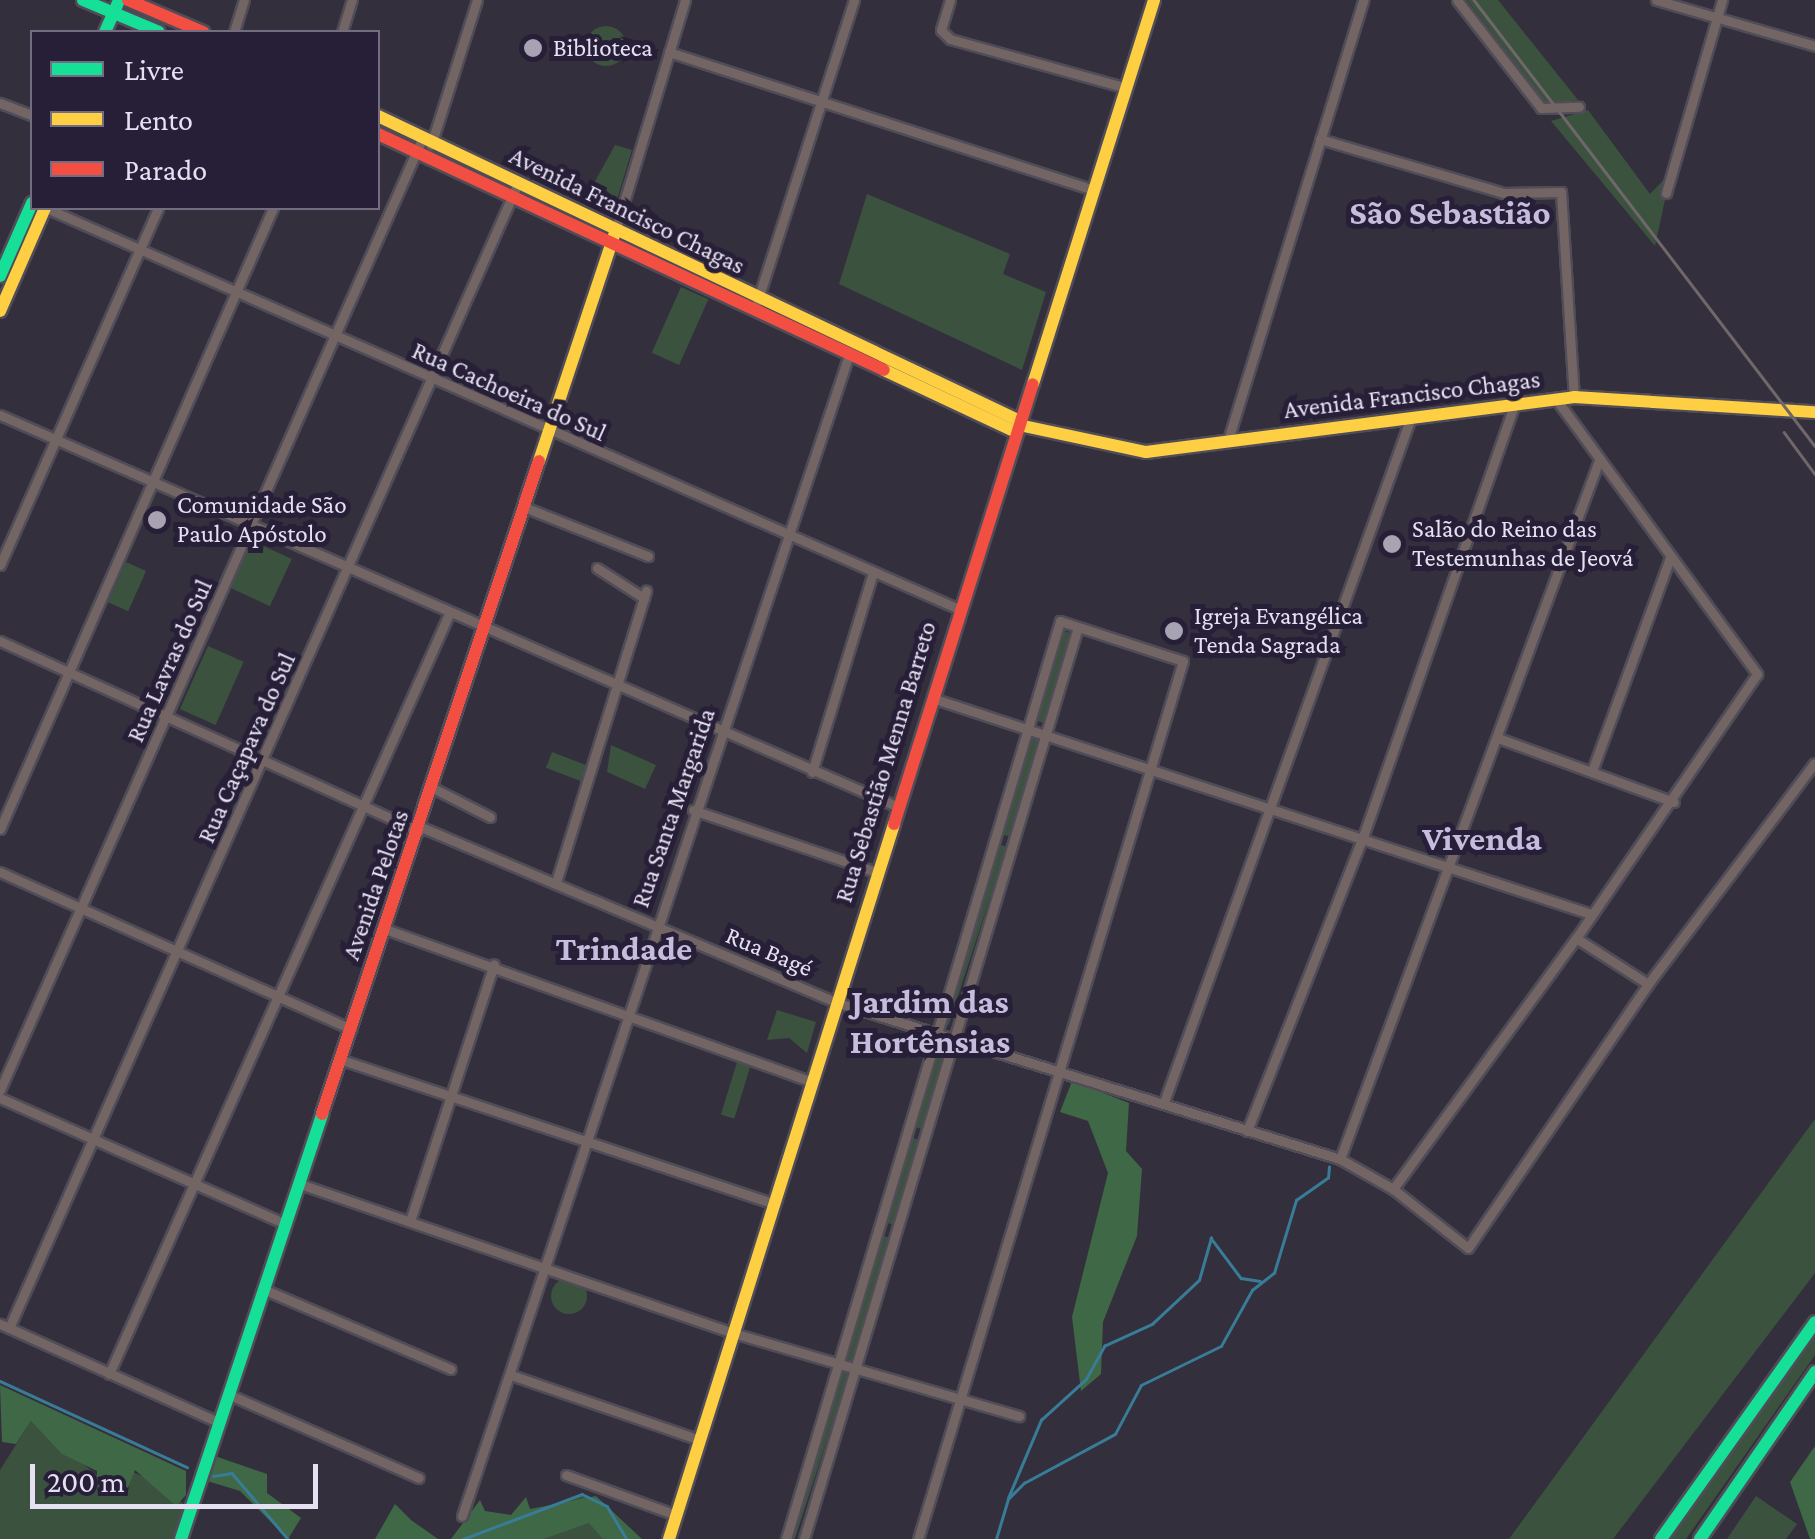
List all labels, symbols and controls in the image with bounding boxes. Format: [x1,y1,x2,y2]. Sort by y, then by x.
legend [30,30,380,210]
place label: Biblioteca [553,33,653,63]
marker: Biblioteca [522,37,544,59]
text: Livre [124,53,184,86]
text: Lento [124,103,193,136]
street label: Avenida Francisco Chagas [504,141,750,281]
text: Parado [124,153,207,186]
district label: São Sebastião [1349,192,1551,234]
street label: Rua Cachoeira do Sul [407,336,611,448]
street label: Avenida Francisco Chagas [1282,364,1542,426]
place label: Comunidade São Paulo Apóstolo [177,491,347,550]
marker: Comunidade São Paulo Apóstolo [146,509,168,531]
place label: Salão do Reino das Testemunhas de Jeová [1412,515,1633,574]
marker: Salão do Reino das Testemunhas de Jeová [1381,533,1403,555]
street label: Rua Lavras do Sul [121,575,219,747]
place label: Igreja Evangélica Tenda Sagrada [1194,602,1363,661]
street label: Rua Sebastião Menna Barreto [829,618,943,906]
marker: Igreja Evangélica Tenda Sagrada [1163,620,1185,642]
street label: Rua Caçapava do Sul [192,648,302,848]
street label: Rua Santa Margarida [626,704,722,912]
street label: Avenida Pelotas [336,806,416,964]
district label: Vivenda [1422,818,1542,860]
street label: Rua Bagé [721,920,817,984]
district label: Trindade [556,928,692,970]
district label: Jardim das Hortênsias [850,981,1010,1063]
scale bar [35,1444,322,1506]
text: 200 m [47,1465,125,1498]

